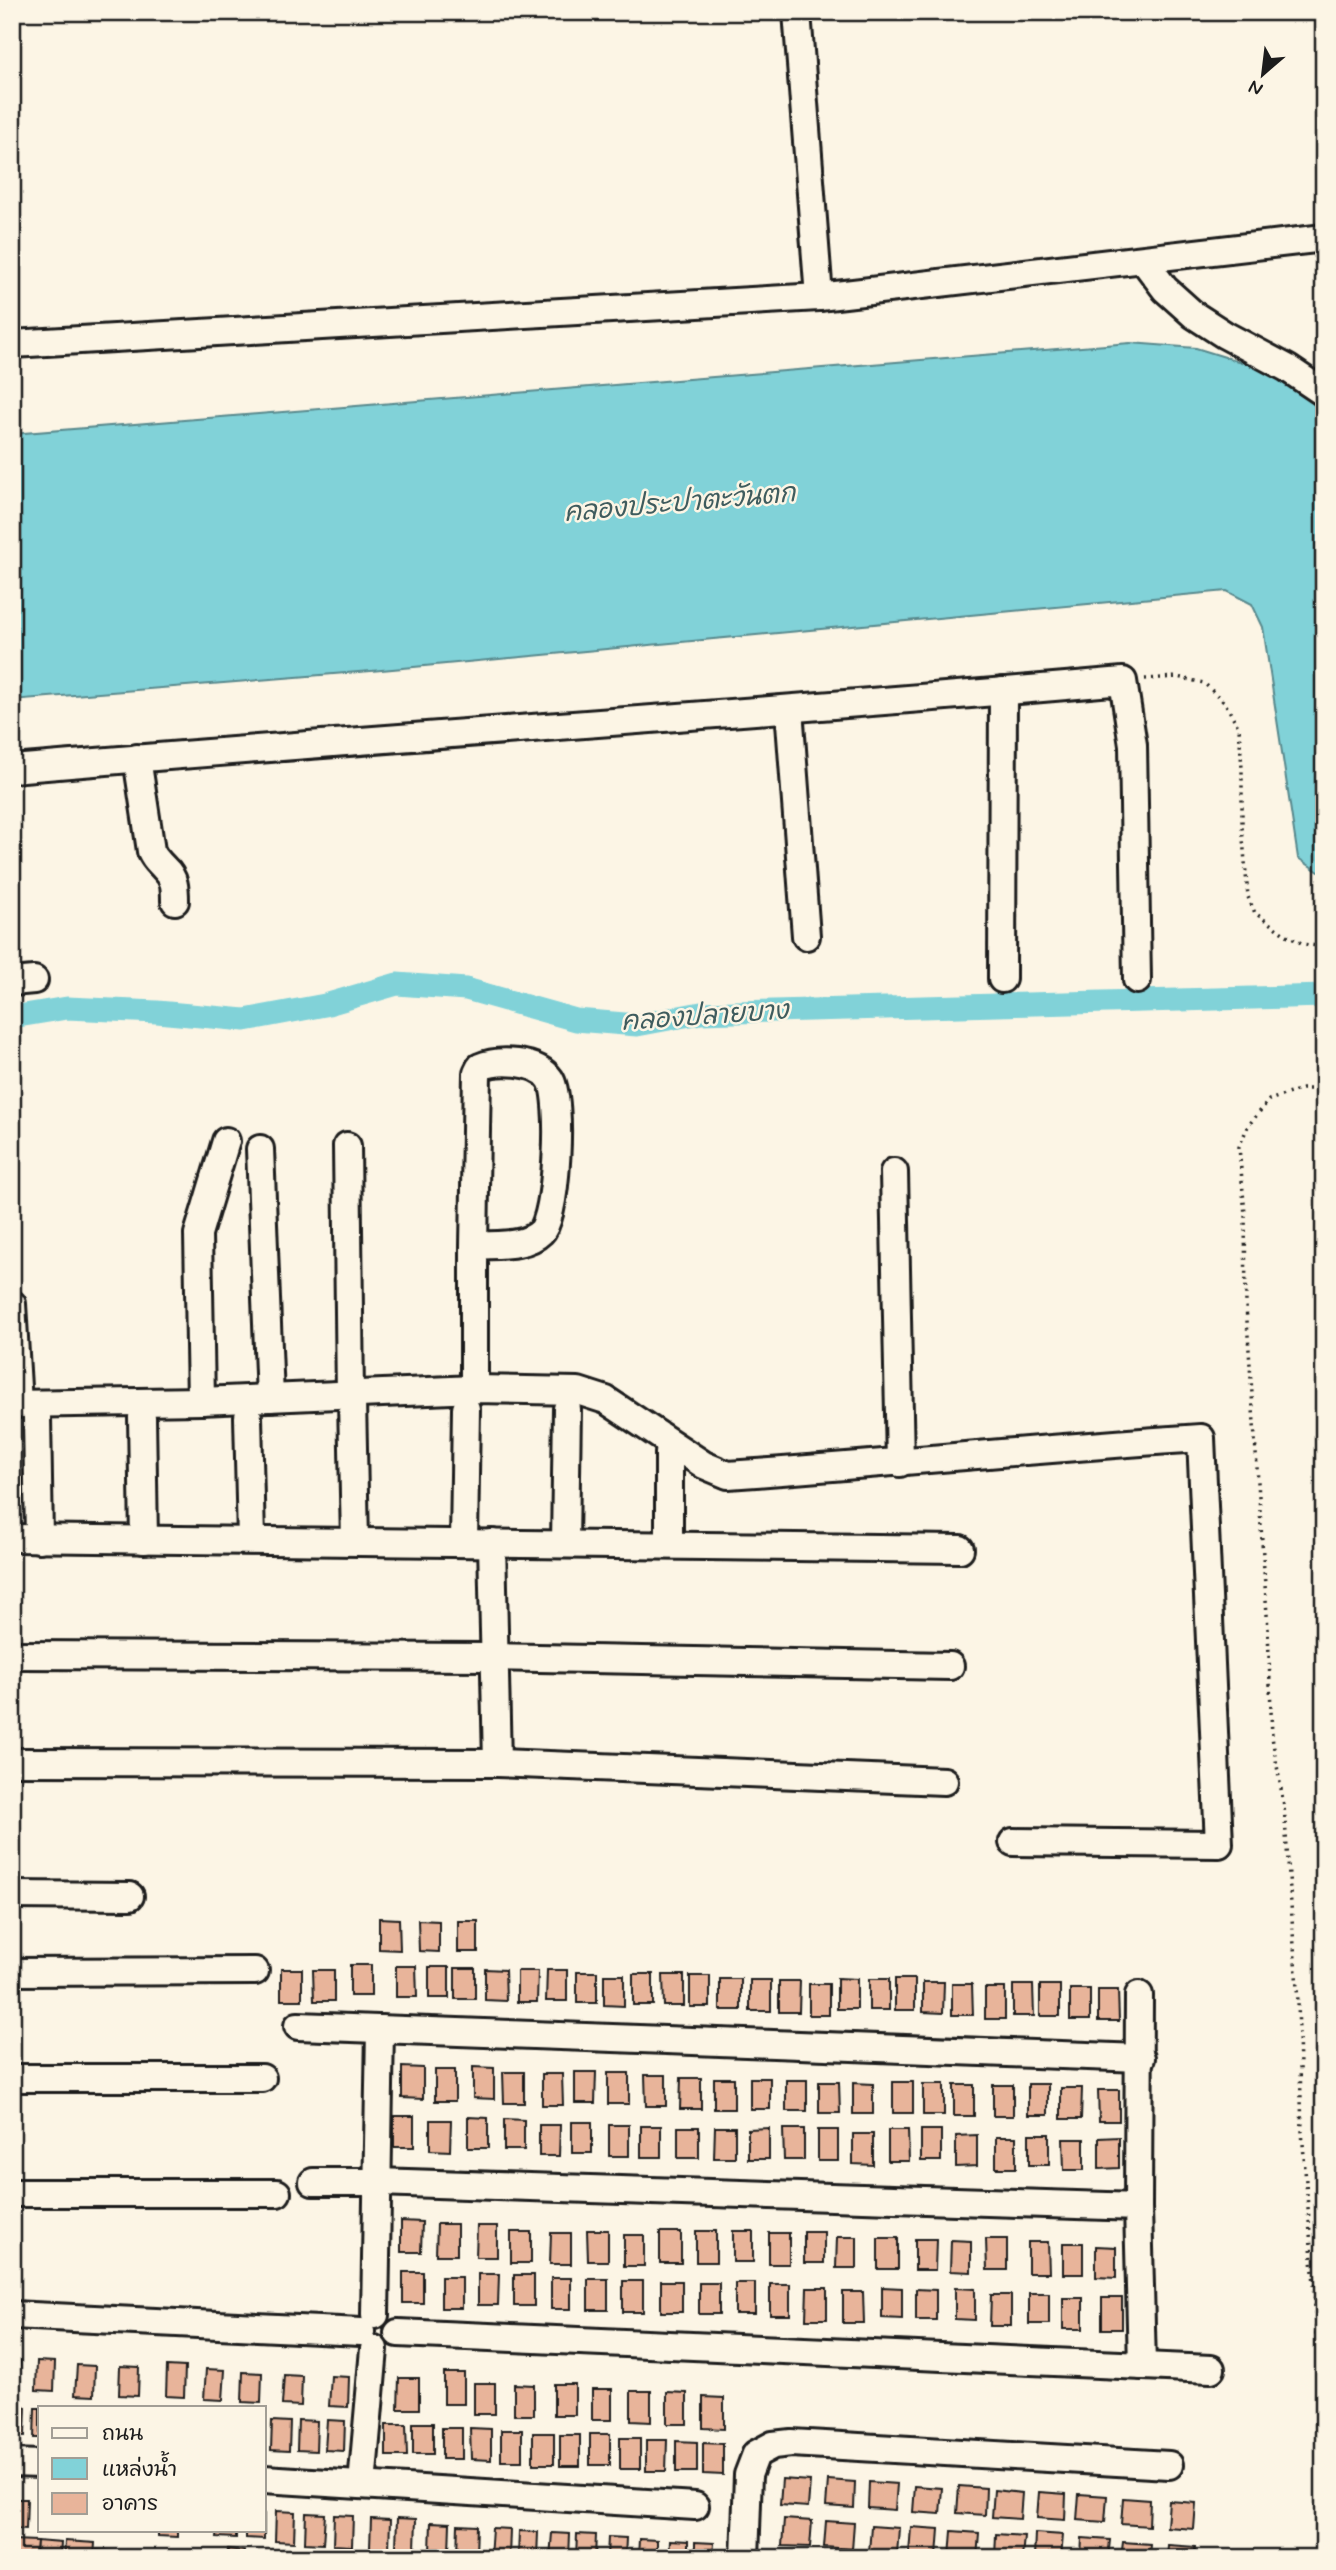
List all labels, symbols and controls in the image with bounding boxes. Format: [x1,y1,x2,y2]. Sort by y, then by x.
north arrow [1228,38,1298,108]
text: N [1244,74,1267,102]
water label: คลองประปาตะวันตก [563,477,798,531]
water label: คลองปลายบาง [620,994,792,1040]
legend [38,2406,266,2532]
text: ถนน [102,2420,143,2448]
text: แหล่งน้ำ [102,2450,177,2484]
text: อาคาร [102,2490,158,2518]

